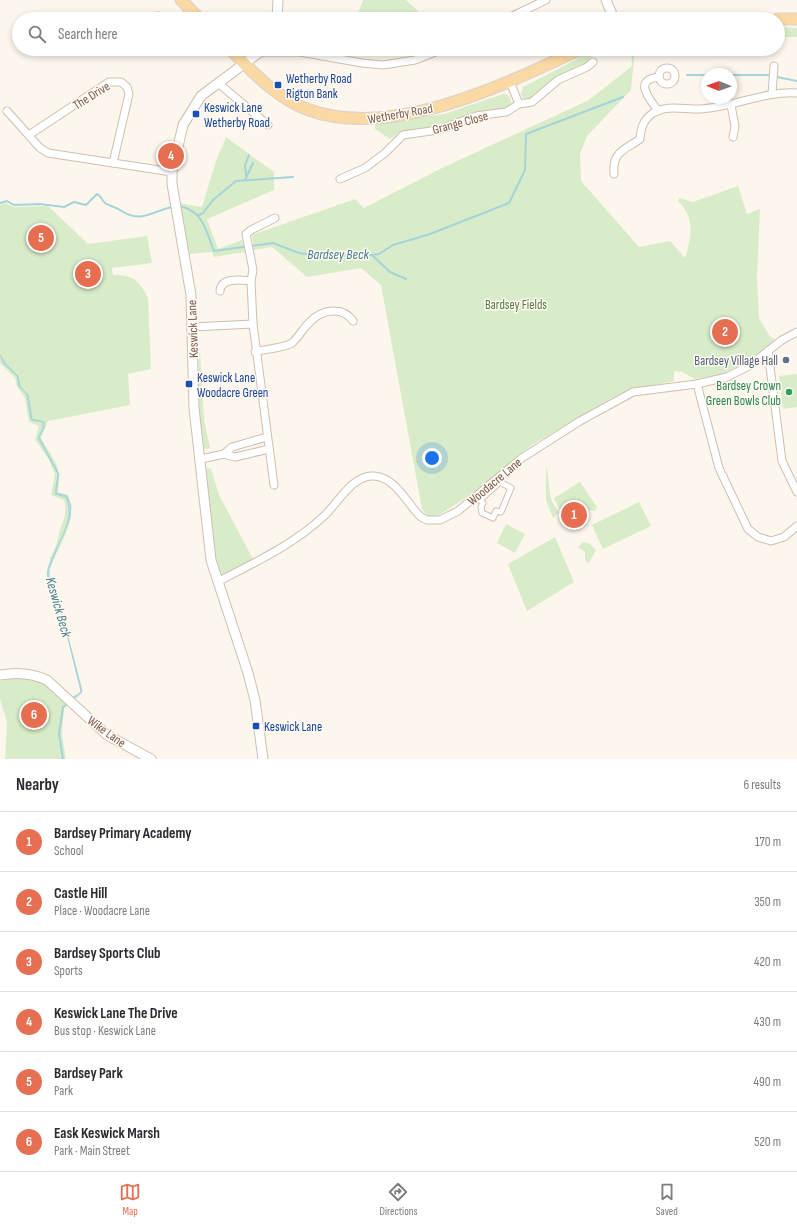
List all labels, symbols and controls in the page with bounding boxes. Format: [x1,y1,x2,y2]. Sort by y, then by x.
search box [12,12,785,56]
icon: search [26,23,48,45]
text: Search here [58,25,118,44]
north arrow [701,68,737,104]
place label: Wetherby Road Rigton Bank [286,71,352,102]
street label: The Drive [70,78,113,113]
marker: Wetherby Road Rigton Bank [273,80,283,90]
place label: Keswick Lane Wetherby Road [204,100,270,131]
street label: Wetherby Road [366,100,434,128]
street label: Grange Close [431,108,490,138]
marker: Keswick Lane Wetherby Road [191,109,201,119]
pin: 4 [158,141,184,171]
pin: 5 [28,223,54,253]
water label: Bardsey Beck [307,246,369,263]
pin: 3 [75,259,101,289]
park label: Bardsey Fields [485,297,547,313]
street label: Keswick Lane [184,300,202,358]
pin: 2 [712,317,738,347]
place label: Bardsey Village Hall [694,353,778,369]
marker: Bardsey Village Hall [781,355,791,365]
place label: Keswick Lane Woodacre Green [197,370,268,401]
place label: Bardsey Crown Green Bowls Club [706,378,781,409]
marker: Keswick Lane Woodacre Green [184,379,194,389]
marker: Bardsey Crown Green Bowls Club [784,387,794,397]
your location [422,448,442,468]
street label: Woodacre Lane [464,454,525,509]
pin: 1 [561,500,587,530]
water label: Keswick Beck [42,575,75,640]
pin: 6 [21,700,47,730]
street label: Wike Lane [84,713,129,751]
place label: Keswick Lane [264,719,322,735]
marker: Keswick Lane [251,721,261,731]
text: Nearby [16,775,59,795]
text: 6 results [743,777,781,793]
text: Bardsey Primary Academy [54,824,192,843]
text: 1 [26,834,32,850]
text: 170 m [755,834,781,850]
text: School [54,843,84,859]
text: Castle Hill [54,884,107,903]
text: 2 [26,894,32,910]
text: 350 m [754,894,781,910]
text: Place · Woodacre Lane [54,903,150,919]
text: Bardsey Sports Club [54,944,161,963]
text: 3 [26,954,32,970]
text: 420 m [754,954,781,970]
text: Sports [54,963,83,979]
text: Keswick Lane The Drive [54,1004,178,1023]
text: 4 [26,1014,32,1030]
text: 430 m [754,1014,781,1030]
text: Bus stop · Keswick Lane [54,1023,156,1039]
text: Bardsey Park [54,1064,123,1083]
text: 5 [26,1074,32,1090]
text: 490 m [754,1074,781,1090]
text: Park [54,1083,73,1099]
text: Eask Keswick Marsh [54,1124,160,1143]
text: 6 [26,1134,32,1150]
text: 520 m [754,1134,781,1150]
text: Park · Main Street [54,1143,130,1159]
tab: Map [119,1181,141,1218]
tab: Directions [380,1181,417,1218]
tab: Saved [656,1181,678,1218]

